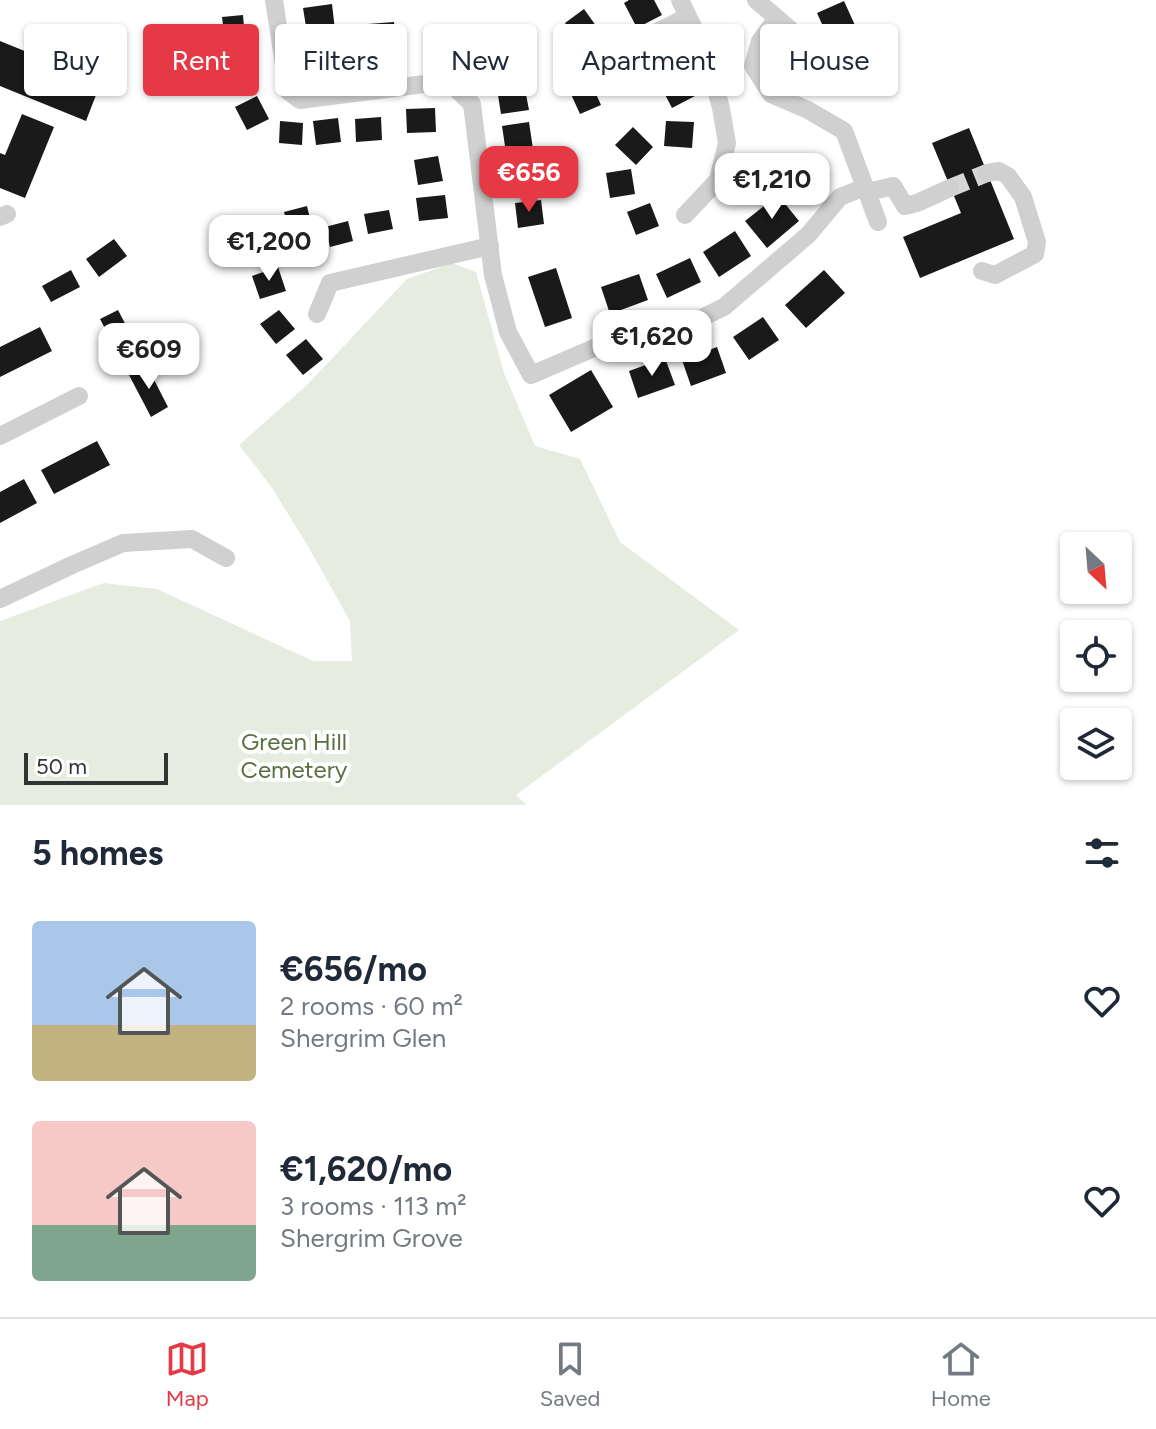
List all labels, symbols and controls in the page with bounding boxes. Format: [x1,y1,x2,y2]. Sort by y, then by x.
chip: Buy [24,24,127,96]
chip: Rent [143,24,259,96]
chip: Filters [275,24,407,96]
chip: New [423,24,537,96]
chip: Apartment [553,24,744,96]
chip: House [760,24,898,96]
pin: €656 [482,146,576,214]
pin: €1,210 [707,153,837,221]
text: €656 [497,156,561,188]
text: €1,210 [733,163,811,195]
pin: €1,200 [204,215,334,283]
text: €1,200 [227,225,311,257]
pin: €1,620 [587,310,717,378]
text: €1,620 [611,320,693,352]
pin: €609 [102,323,196,391]
text: €609 [116,333,182,365]
north arrow [1060,532,1132,604]
map controls [1060,532,1132,780]
button: locate [1060,620,1132,692]
button: layers [1060,708,1132,780]
park label: Green Hill Cemetery [241,727,348,784]
scale bar [24,749,168,785]
text: 50 m [36,753,87,780]
icon: filters [1080,831,1124,875]
text: 5 homes [32,833,163,874]
text: €656/mo [280,949,427,990]
icon: home [96,953,192,1049]
icon: heart [1080,979,1124,1023]
text: 2 rooms · 60 m² [280,990,463,1022]
text: Shergrim Glen [280,1022,446,1054]
text: €1,620/mo [280,1149,452,1190]
icon: home [96,1153,192,1249]
icon: heart [1080,1179,1124,1223]
text: 3 rooms · 113 m² [280,1190,467,1222]
text: Shergrim Grove [280,1222,463,1254]
tab: Map [165,1337,209,1412]
tab: Saved [540,1337,600,1412]
tab: Home [931,1337,991,1412]

